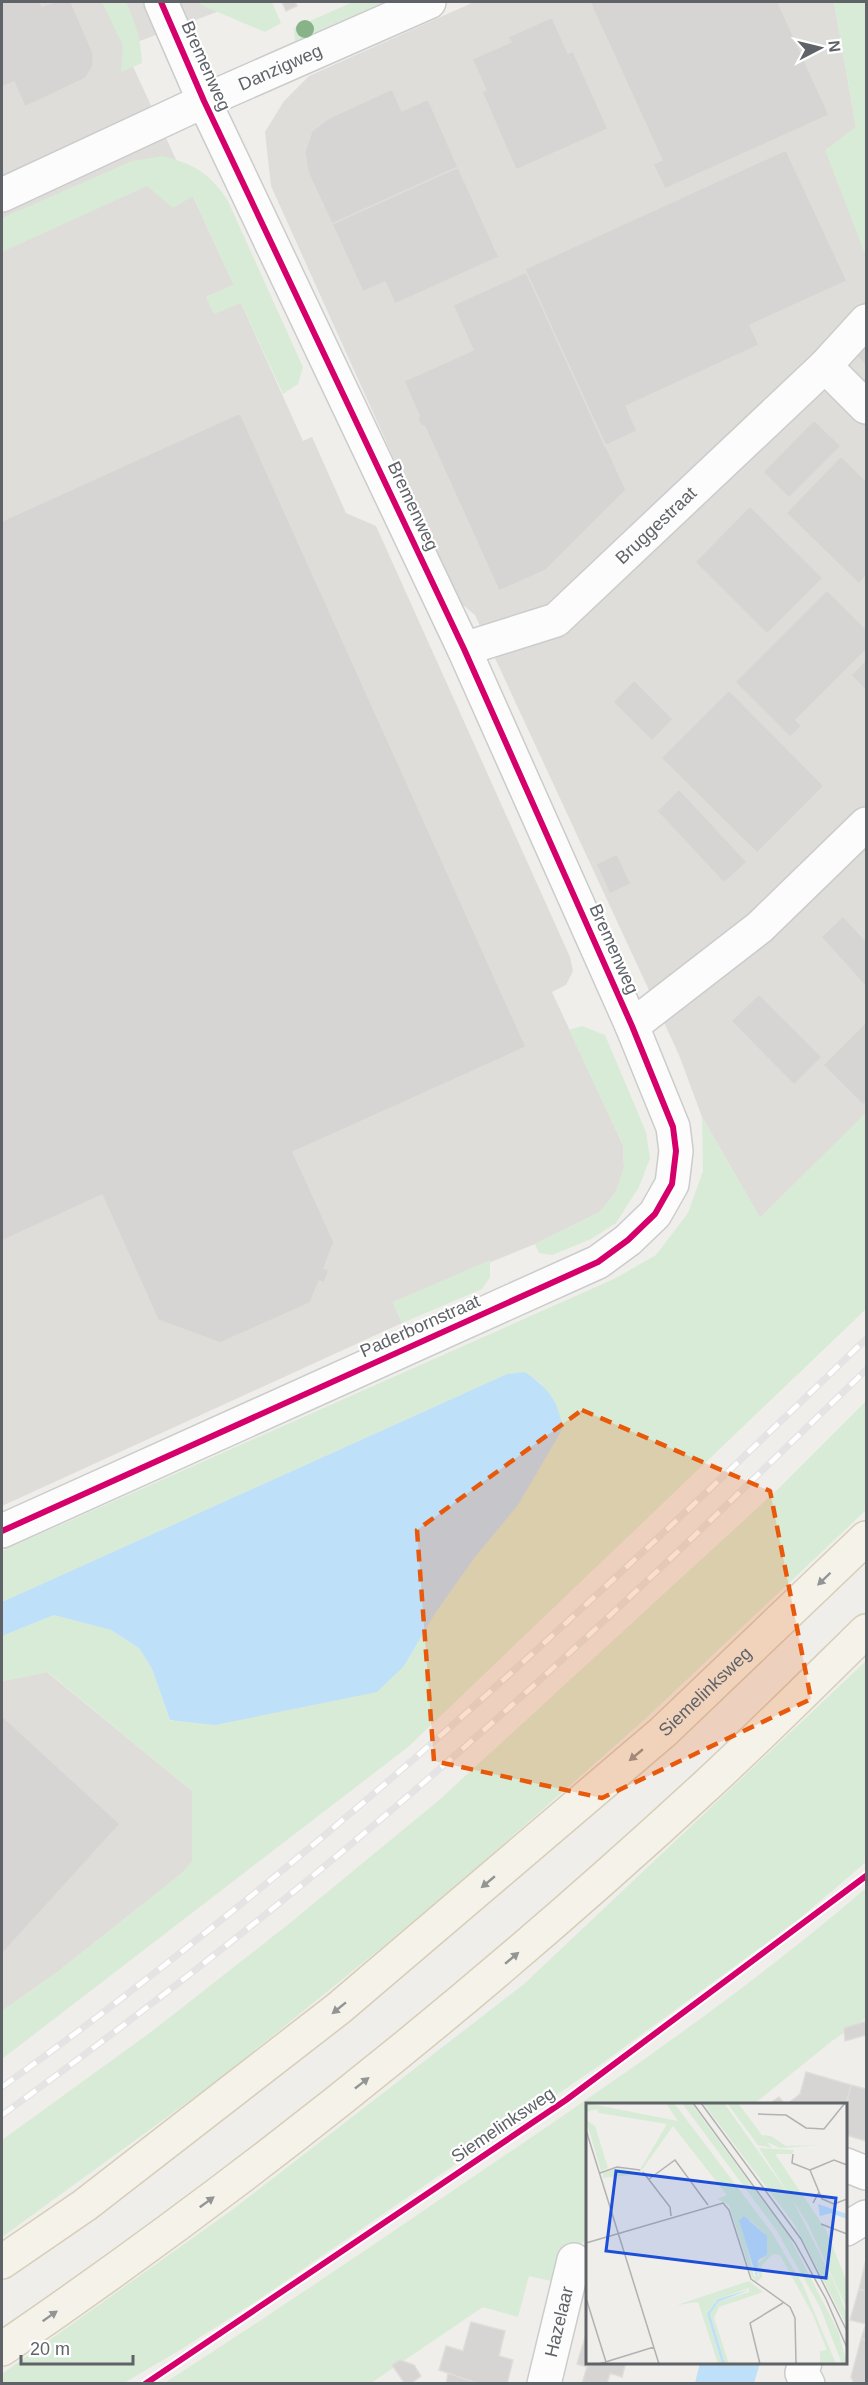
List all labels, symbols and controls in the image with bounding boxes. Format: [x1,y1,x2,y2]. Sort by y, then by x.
street label: Bremenweg [177,18,235,114]
north arrow [790,18,850,78]
text: N [825,39,844,53]
street label: Danzigweg [235,40,325,95]
street label: Bremenweg [384,458,442,554]
street label: Bruggestraat [612,483,700,568]
street label: Bremenweg [585,901,643,997]
street label: Paderbornstraat [357,1291,483,1361]
one-way arrow [818,1571,832,1585]
street label: Siemelinksweg [655,1643,755,1740]
one-way arrow [629,1748,644,1761]
one-way arrow [480,1875,496,1888]
one-way arrow [504,1952,519,1965]
one-way arrow [331,2001,347,2014]
one-way arrow [354,2076,370,2089]
street label: Siemelinksweg [448,2083,558,2167]
inset map [586,2103,847,2364]
one-way arrow [200,2196,215,2208]
street label: Hazelaar [541,2284,577,2359]
one-way arrow [41,2310,57,2322]
scale bar [21,2328,134,2366]
text: 20 m [30,2339,70,2359]

